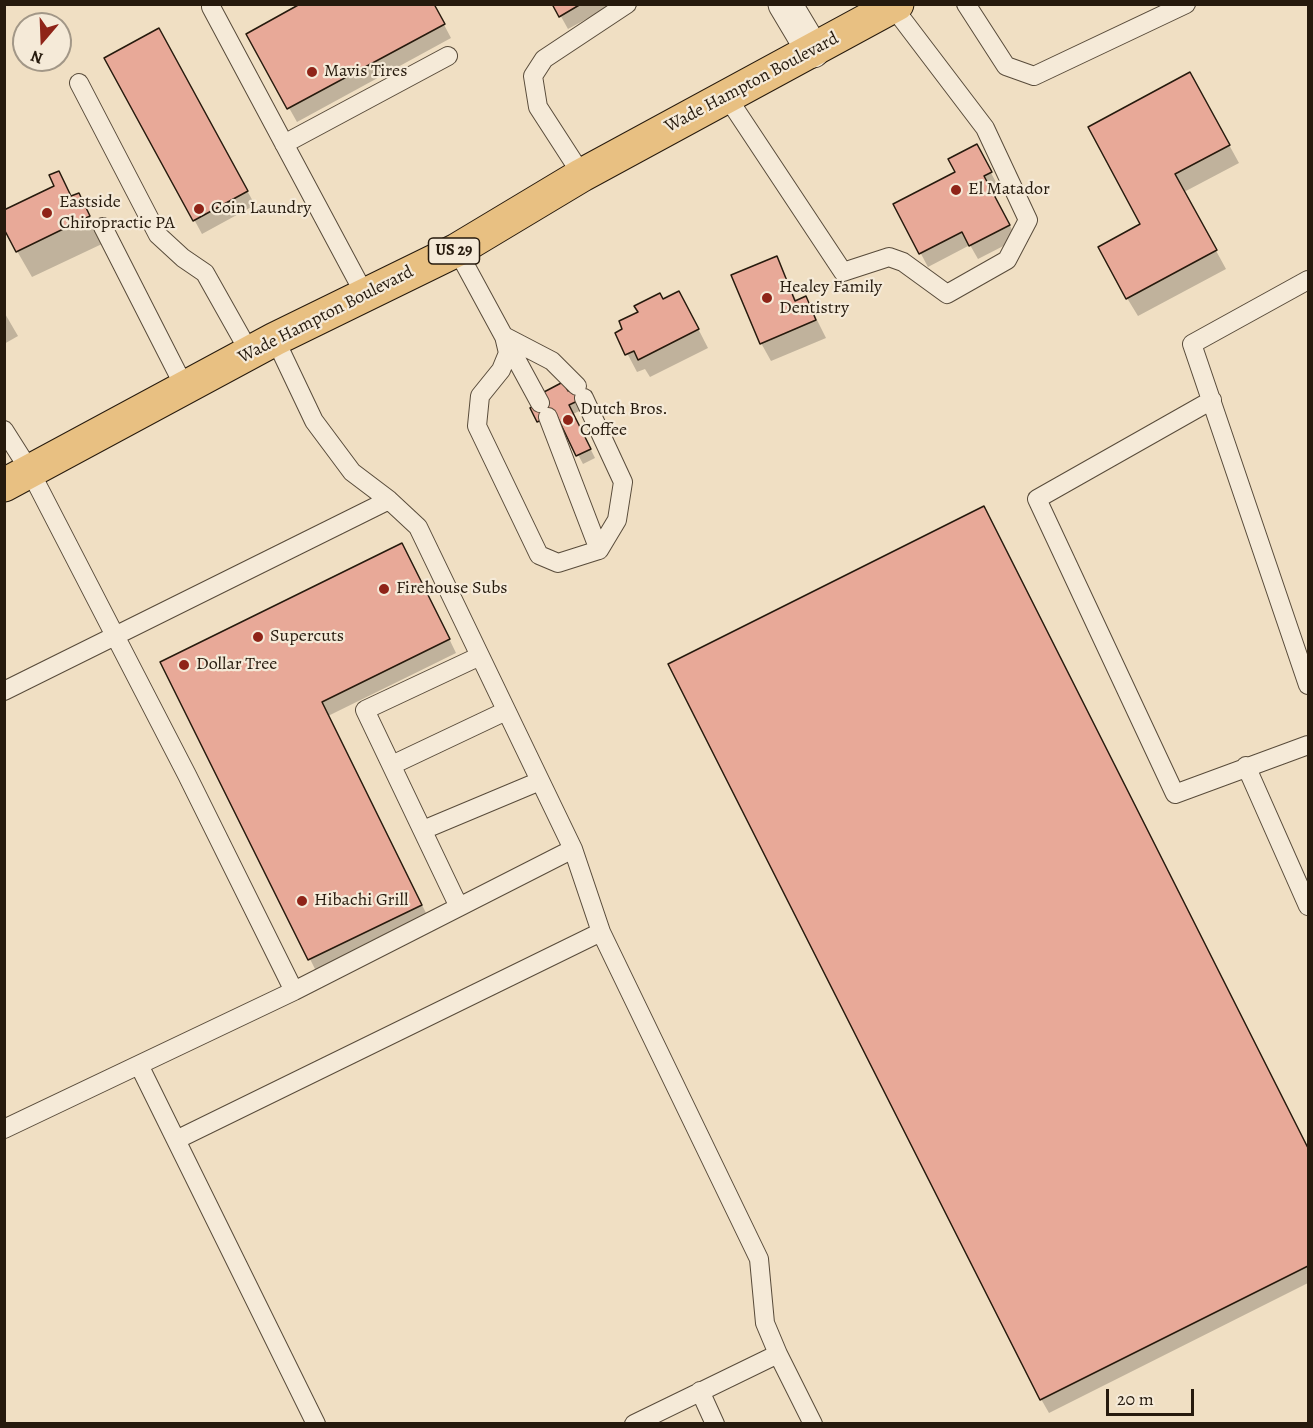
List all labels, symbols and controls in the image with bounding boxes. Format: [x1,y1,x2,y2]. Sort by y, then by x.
north arrow [12,12,72,72]
street label: Wade Hampton Boulevard [661,28,843,138]
text: N [28,45,46,69]
place label: Mavis Tires [324,61,407,83]
marker: Mavis Tires [305,65,319,79]
place label: El Matador [968,179,1050,201]
marker: El Matador [949,183,963,197]
place label: Eastside Chiropractic PA [59,192,175,234]
place label: Coin Laundry [211,198,311,220]
marker: Coin Laundry [192,202,206,216]
marker: Eastside Chiropractic PA [40,206,54,220]
road number: US 29 [428,238,480,264]
street label: Wade Hampton Boulevard [235,261,417,369]
place label: Healey Family Dentistry [779,277,882,320]
marker: Healey Family Dentistry [760,291,774,305]
place label: Dutch Bros. Coffee [580,399,668,442]
marker: Dutch Bros. Coffee [561,413,575,427]
place label: Firehouse Subs [396,578,508,600]
marker: Firehouse Subs [377,582,391,596]
place label: Supercuts [270,626,344,648]
marker: Supercuts [251,630,265,644]
place label: Dollar Tree [196,654,277,676]
marker: Dollar Tree [177,658,191,672]
place label: Hibachi Grill [314,890,408,912]
marker: Hibachi Grill [295,894,309,908]
scale bar [1109,1377,1198,1415]
text: 20 m [1117,1387,1154,1411]

